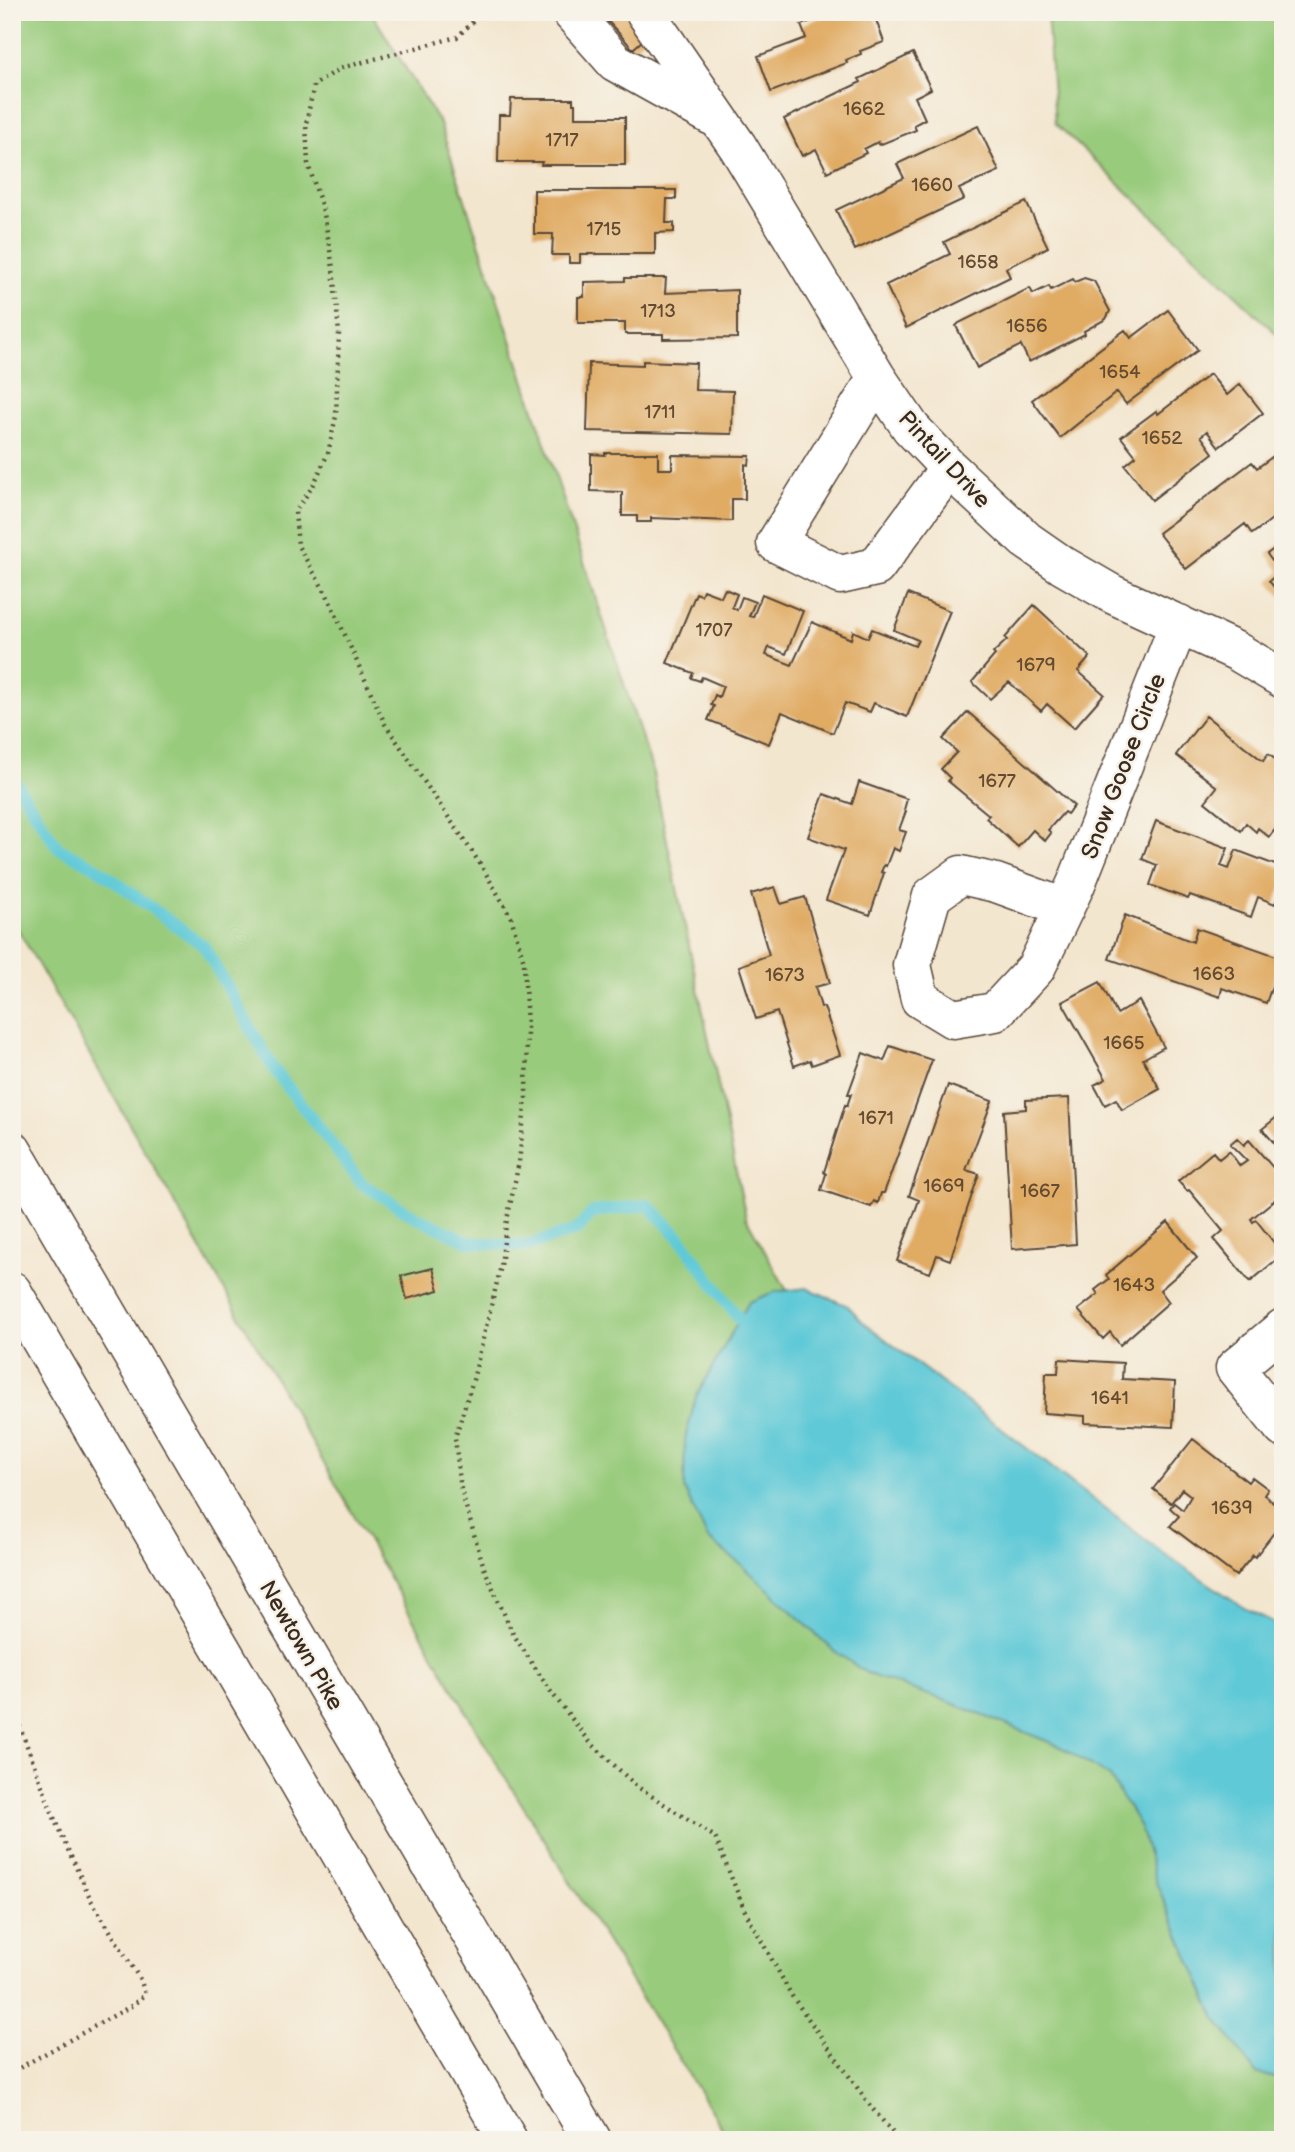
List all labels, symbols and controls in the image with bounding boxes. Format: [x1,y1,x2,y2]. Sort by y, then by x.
house number: 1662 [843,98,886,121]
house number: 1717 [545,129,579,152]
house number: 1660 [911,174,953,197]
house number: 1715 [587,218,622,241]
house number: 1658 [958,251,998,274]
house number: 1713 [640,300,676,323]
house number: 1656 [1006,315,1048,338]
house number: 1654 [1099,361,1141,384]
house number: 1711 [644,401,676,424]
street label: Pintail Drive [892,405,996,514]
house number: 1652 [1141,427,1183,450]
house number: 1707 [695,619,733,642]
house number: 1679 [1016,654,1056,677]
street label: Snow Goose Circle [1076,670,1172,863]
house number: 1677 [978,770,1016,793]
house number: 1663 [1193,963,1235,986]
house number: 1673 [765,964,805,987]
house number: 1665 [1103,1032,1145,1055]
house number: 1671 [858,1107,894,1130]
house number: 1669 [923,1175,965,1198]
house number: 1667 [1020,1180,1061,1203]
house number: 1643 [1113,1274,1155,1297]
house number: 1641 [1091,1387,1129,1410]
house number: 1639 [1211,1497,1253,1520]
street label: Newtown Pike [253,1576,349,1715]

